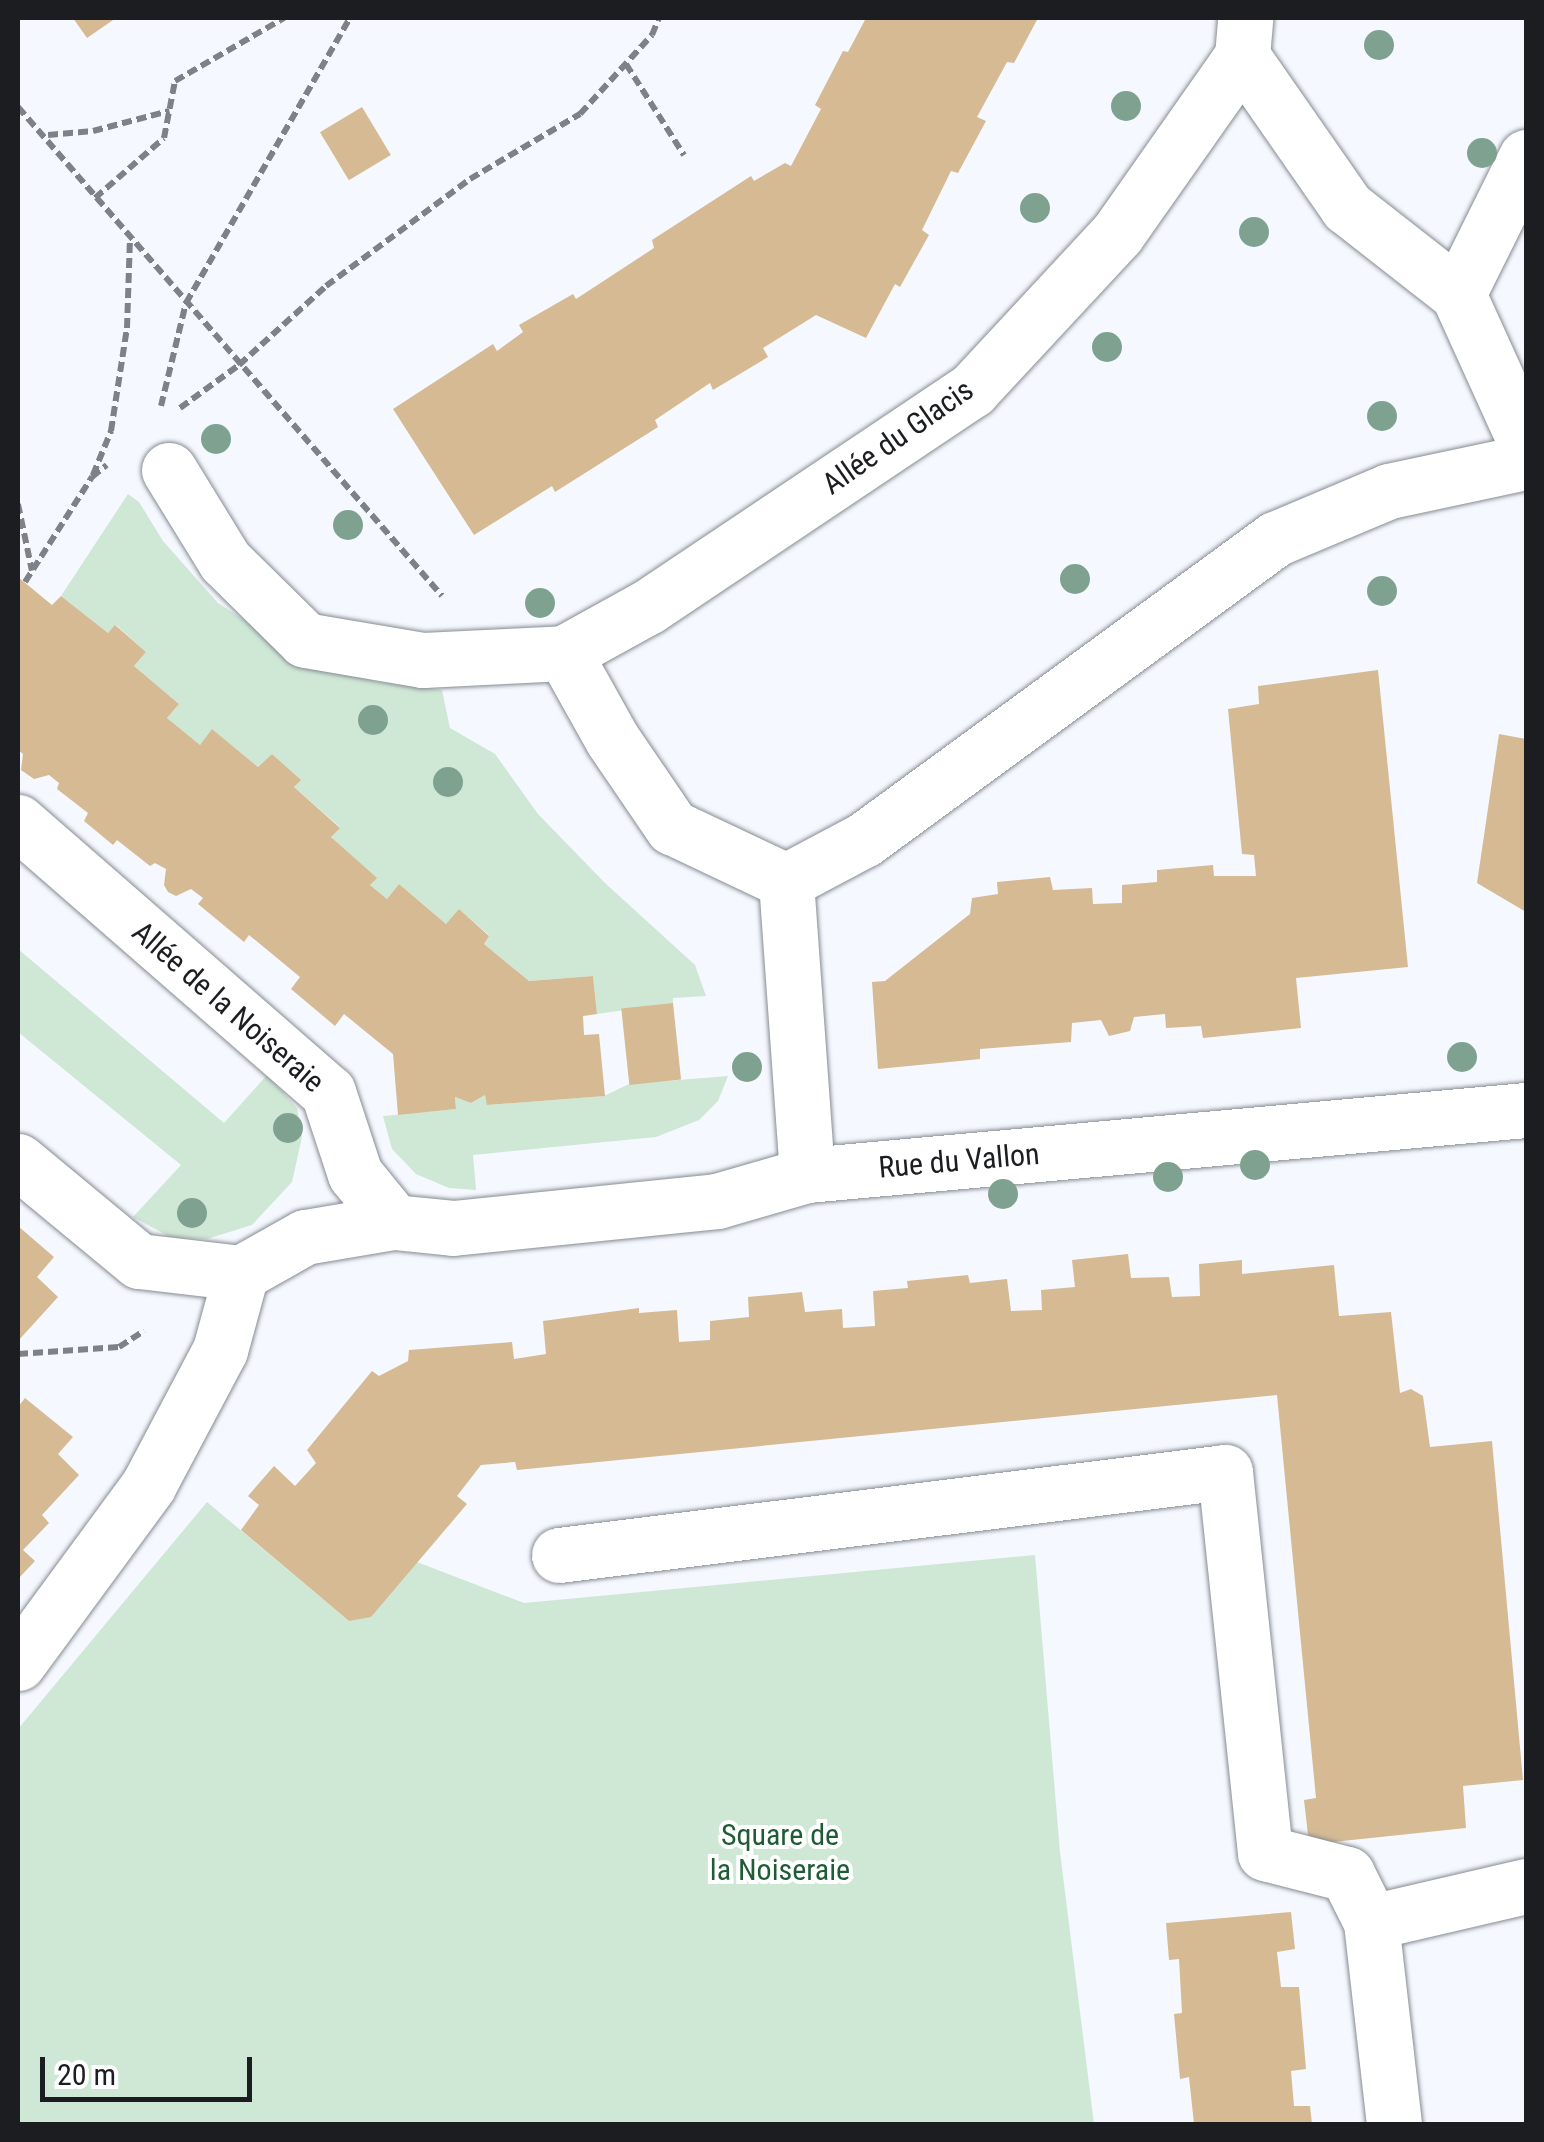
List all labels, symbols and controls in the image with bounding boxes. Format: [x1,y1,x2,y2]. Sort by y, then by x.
street label: Allée du Glacis [816,372,980,502]
street label: Allée de la Noiseraie [125,914,331,1100]
street label: Rue du Vallon [877,1136,1041,1186]
park label: Square de la Noiseraie [710,1817,850,1888]
scale bar [45,2037,258,2099]
text: 20 m [57,2057,116,2092]

